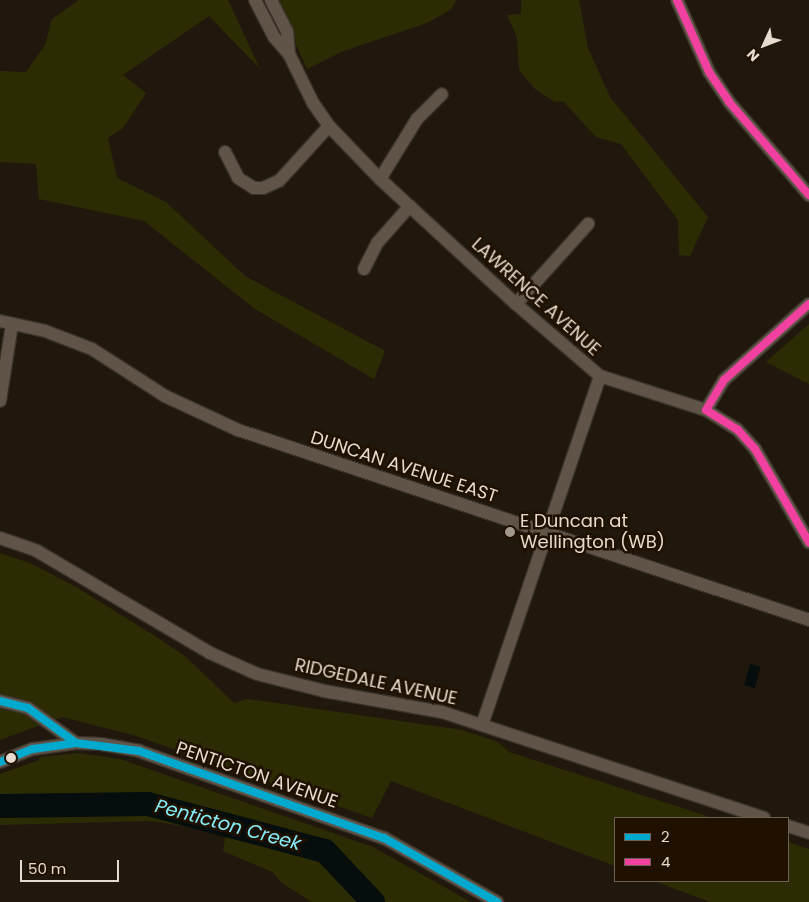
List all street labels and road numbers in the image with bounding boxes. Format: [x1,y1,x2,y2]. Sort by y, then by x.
street label: LAWRENCE AVENUE [467,233,605,361]
street label: DUNCAN AVENUE EAST [308,427,500,507]
street label: RIDGEDALE AVENUE [293,654,459,710]
street label: PENTICTON AVENUE [173,737,341,813]

